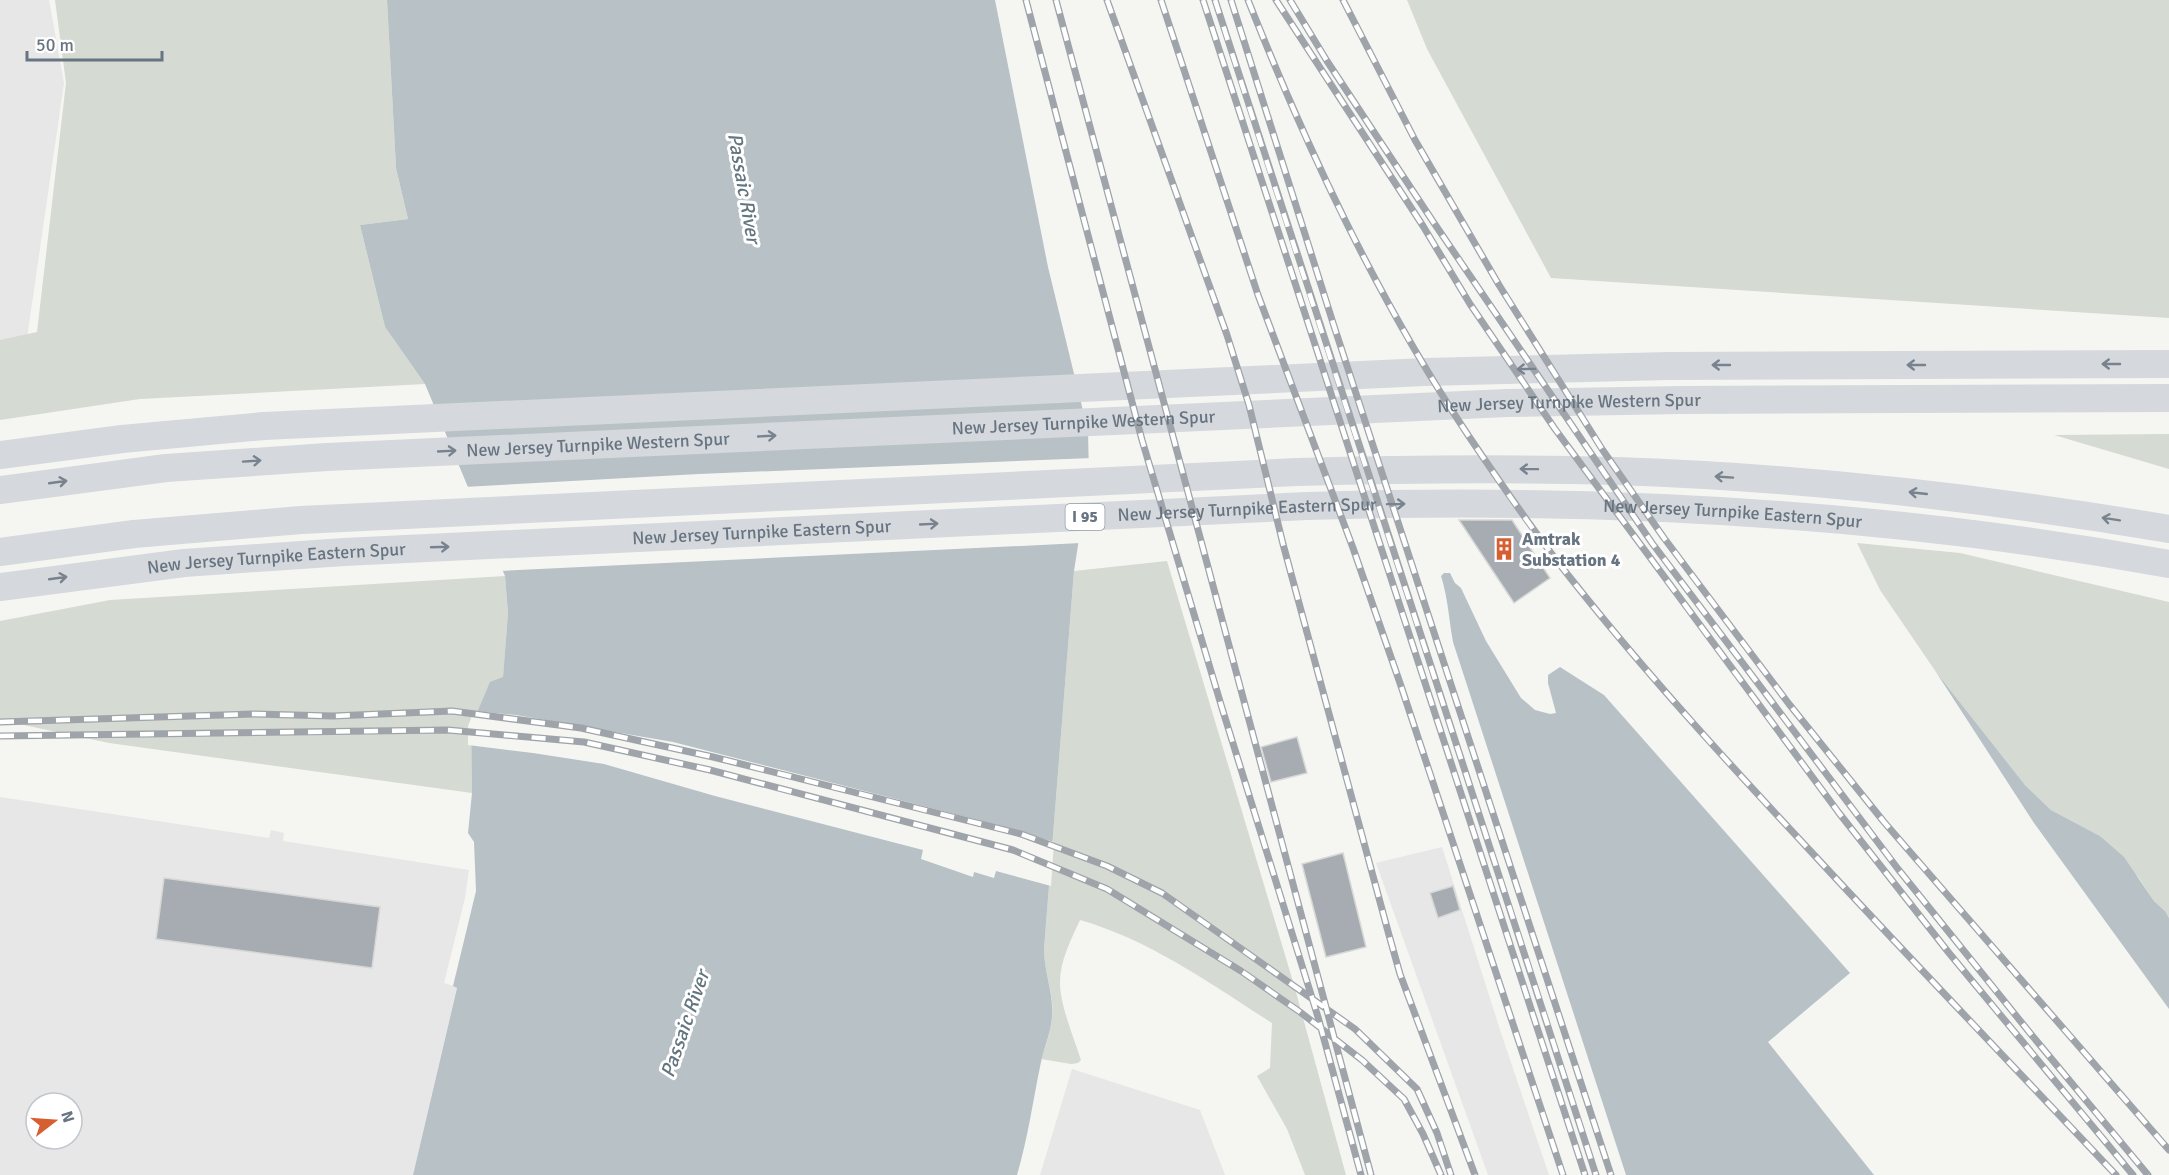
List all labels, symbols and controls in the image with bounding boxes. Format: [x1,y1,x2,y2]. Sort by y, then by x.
scale bar [27,24,162,62]
text: 50 m [36,34,74,56]
water label: Passaic River [722,131,766,248]
one-way arrow [2101,358,2121,370]
one-way arrow [1711,359,1731,371]
one-way arrow [1906,359,1926,371]
one-way arrow [1516,363,1536,374]
street label: New Jersey Turnpike Western Spur [1437,389,1701,417]
street label: New Jersey Turnpike Western Spur [951,405,1216,439]
street label: New Jersey Turnpike Western Spur [466,428,730,462]
one-way arrow [757,431,777,442]
one-way arrow [436,446,456,457]
one-way arrow [241,456,261,467]
one-way arrow [1519,463,1539,475]
one-way arrow [1714,471,1734,482]
one-way arrow [48,476,67,487]
one-way arrow [1909,487,1928,498]
street label: New Jersey Turnpike Eastern Spur [1117,493,1377,526]
street label: New Jersey Turnpike Eastern Spur [1603,495,1863,533]
one-way arrow [1386,498,1406,510]
road number: I 95 [1066,504,1104,530]
one-way arrow [2102,514,2122,525]
street label: New Jersey Turnpike Eastern Spur [632,515,892,549]
one-way arrow [918,519,938,530]
place label: Amtrak Substation 4 [1522,528,1621,571]
building icon: Amtrak Substation 4 [1491,536,1517,562]
street label: New Jersey Turnpike Eastern Spur [146,538,407,579]
one-way arrow [430,542,450,553]
one-way arrow [47,573,67,584]
water label: Passaic River [655,965,716,1081]
north arrow [24,1091,84,1151]
text: N [56,1109,79,1125]

